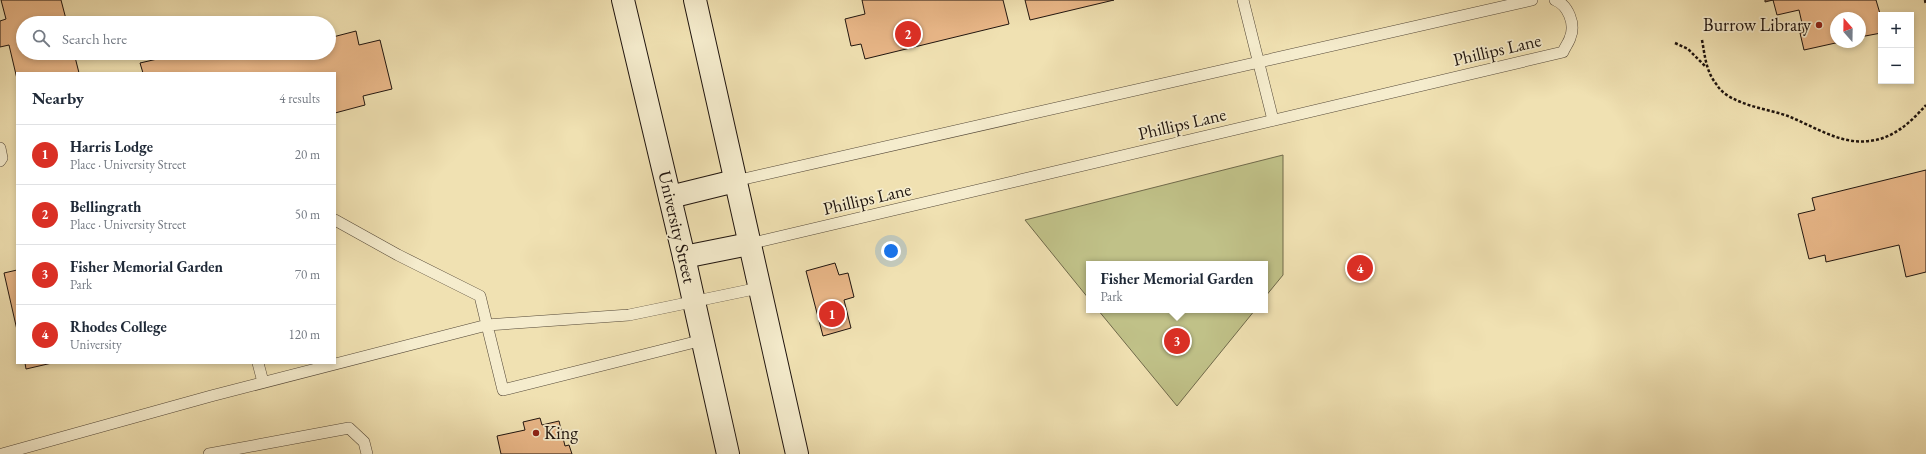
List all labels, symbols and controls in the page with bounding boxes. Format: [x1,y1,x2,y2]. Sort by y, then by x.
north arrow [1830,12,1866,48]
map controls [1878,12,1914,84]
button: + [1878,12,1914,48]
place label: Burrow Library [1703,13,1811,36]
search box [16,16,336,60]
pin: 2 [895,19,921,49]
marker: Burrow Library [1814,20,1824,30]
icon: search [30,27,52,49]
street label: Phillips Lane [1451,28,1543,71]
text: Search here [62,29,127,48]
button: − [1878,48,1914,84]
text: Nearby [32,87,84,109]
text: 4 results [279,90,320,107]
street label: Phillips Lane [1136,102,1228,145]
text: Harris Lodge [70,137,153,156]
text: 1 [42,146,48,163]
text: 20 m [295,146,320,163]
text: Place · University Street [70,156,186,173]
street label: University Street [653,168,702,286]
street label: Phillips Lane [821,177,913,220]
text: Bellingrath [70,197,141,216]
text: 2 [42,206,48,223]
text: 50 m [295,206,320,223]
text: Place · University Street [70,216,186,233]
your location [881,241,901,261]
pin: 4 [1347,253,1373,283]
text: Fisher Memorial Garden [70,257,223,276]
popup [1086,261,1268,313]
text: 3 [42,266,48,283]
text: 70 m [295,266,320,283]
text: Fisher Memorial Garden [1101,269,1254,288]
text: Park [70,276,92,293]
text: Park [1101,288,1123,305]
pin: 1 [819,299,845,329]
text: Rhodes College [70,317,167,336]
text: 4 [42,326,48,343]
text: 120 m [289,326,320,343]
pin: 3 [1164,326,1190,356]
text: University [70,336,122,353]
place label: King [544,421,578,444]
marker: King [531,428,541,438]

